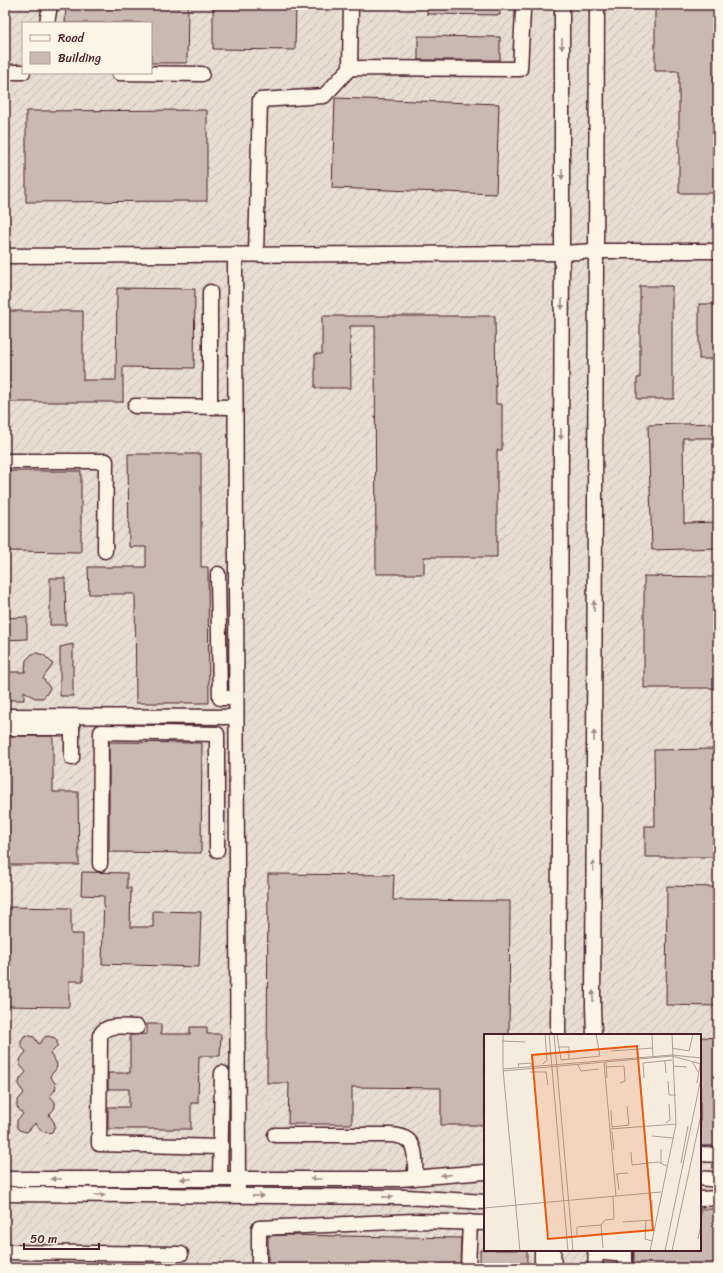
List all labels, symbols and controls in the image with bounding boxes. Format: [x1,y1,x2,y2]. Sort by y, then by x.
legend [22,22,152,74]
text: Road [58,27,85,49]
one-way arrow [559,38,565,51]
text: Building [58,47,101,69]
one-way arrow [559,168,565,181]
one-way arrow [559,298,565,311]
one-way arrow [558,428,564,441]
one-way arrow [591,599,597,612]
one-way arrow [590,730,597,742]
one-way arrow [590,859,596,872]
one-way arrow [590,989,596,1002]
inset map [484,1034,701,1251]
one-way arrow [440,1172,452,1179]
one-way arrow [49,1176,62,1182]
one-way arrow [179,1176,192,1182]
one-way arrow [309,1176,322,1182]
one-way arrow [94,1192,107,1198]
one-way arrow [252,1193,265,1199]
one-way arrow [382,1194,395,1200]
scale bar [24,1225,99,1251]
text: 50 m [30,1228,57,1250]

